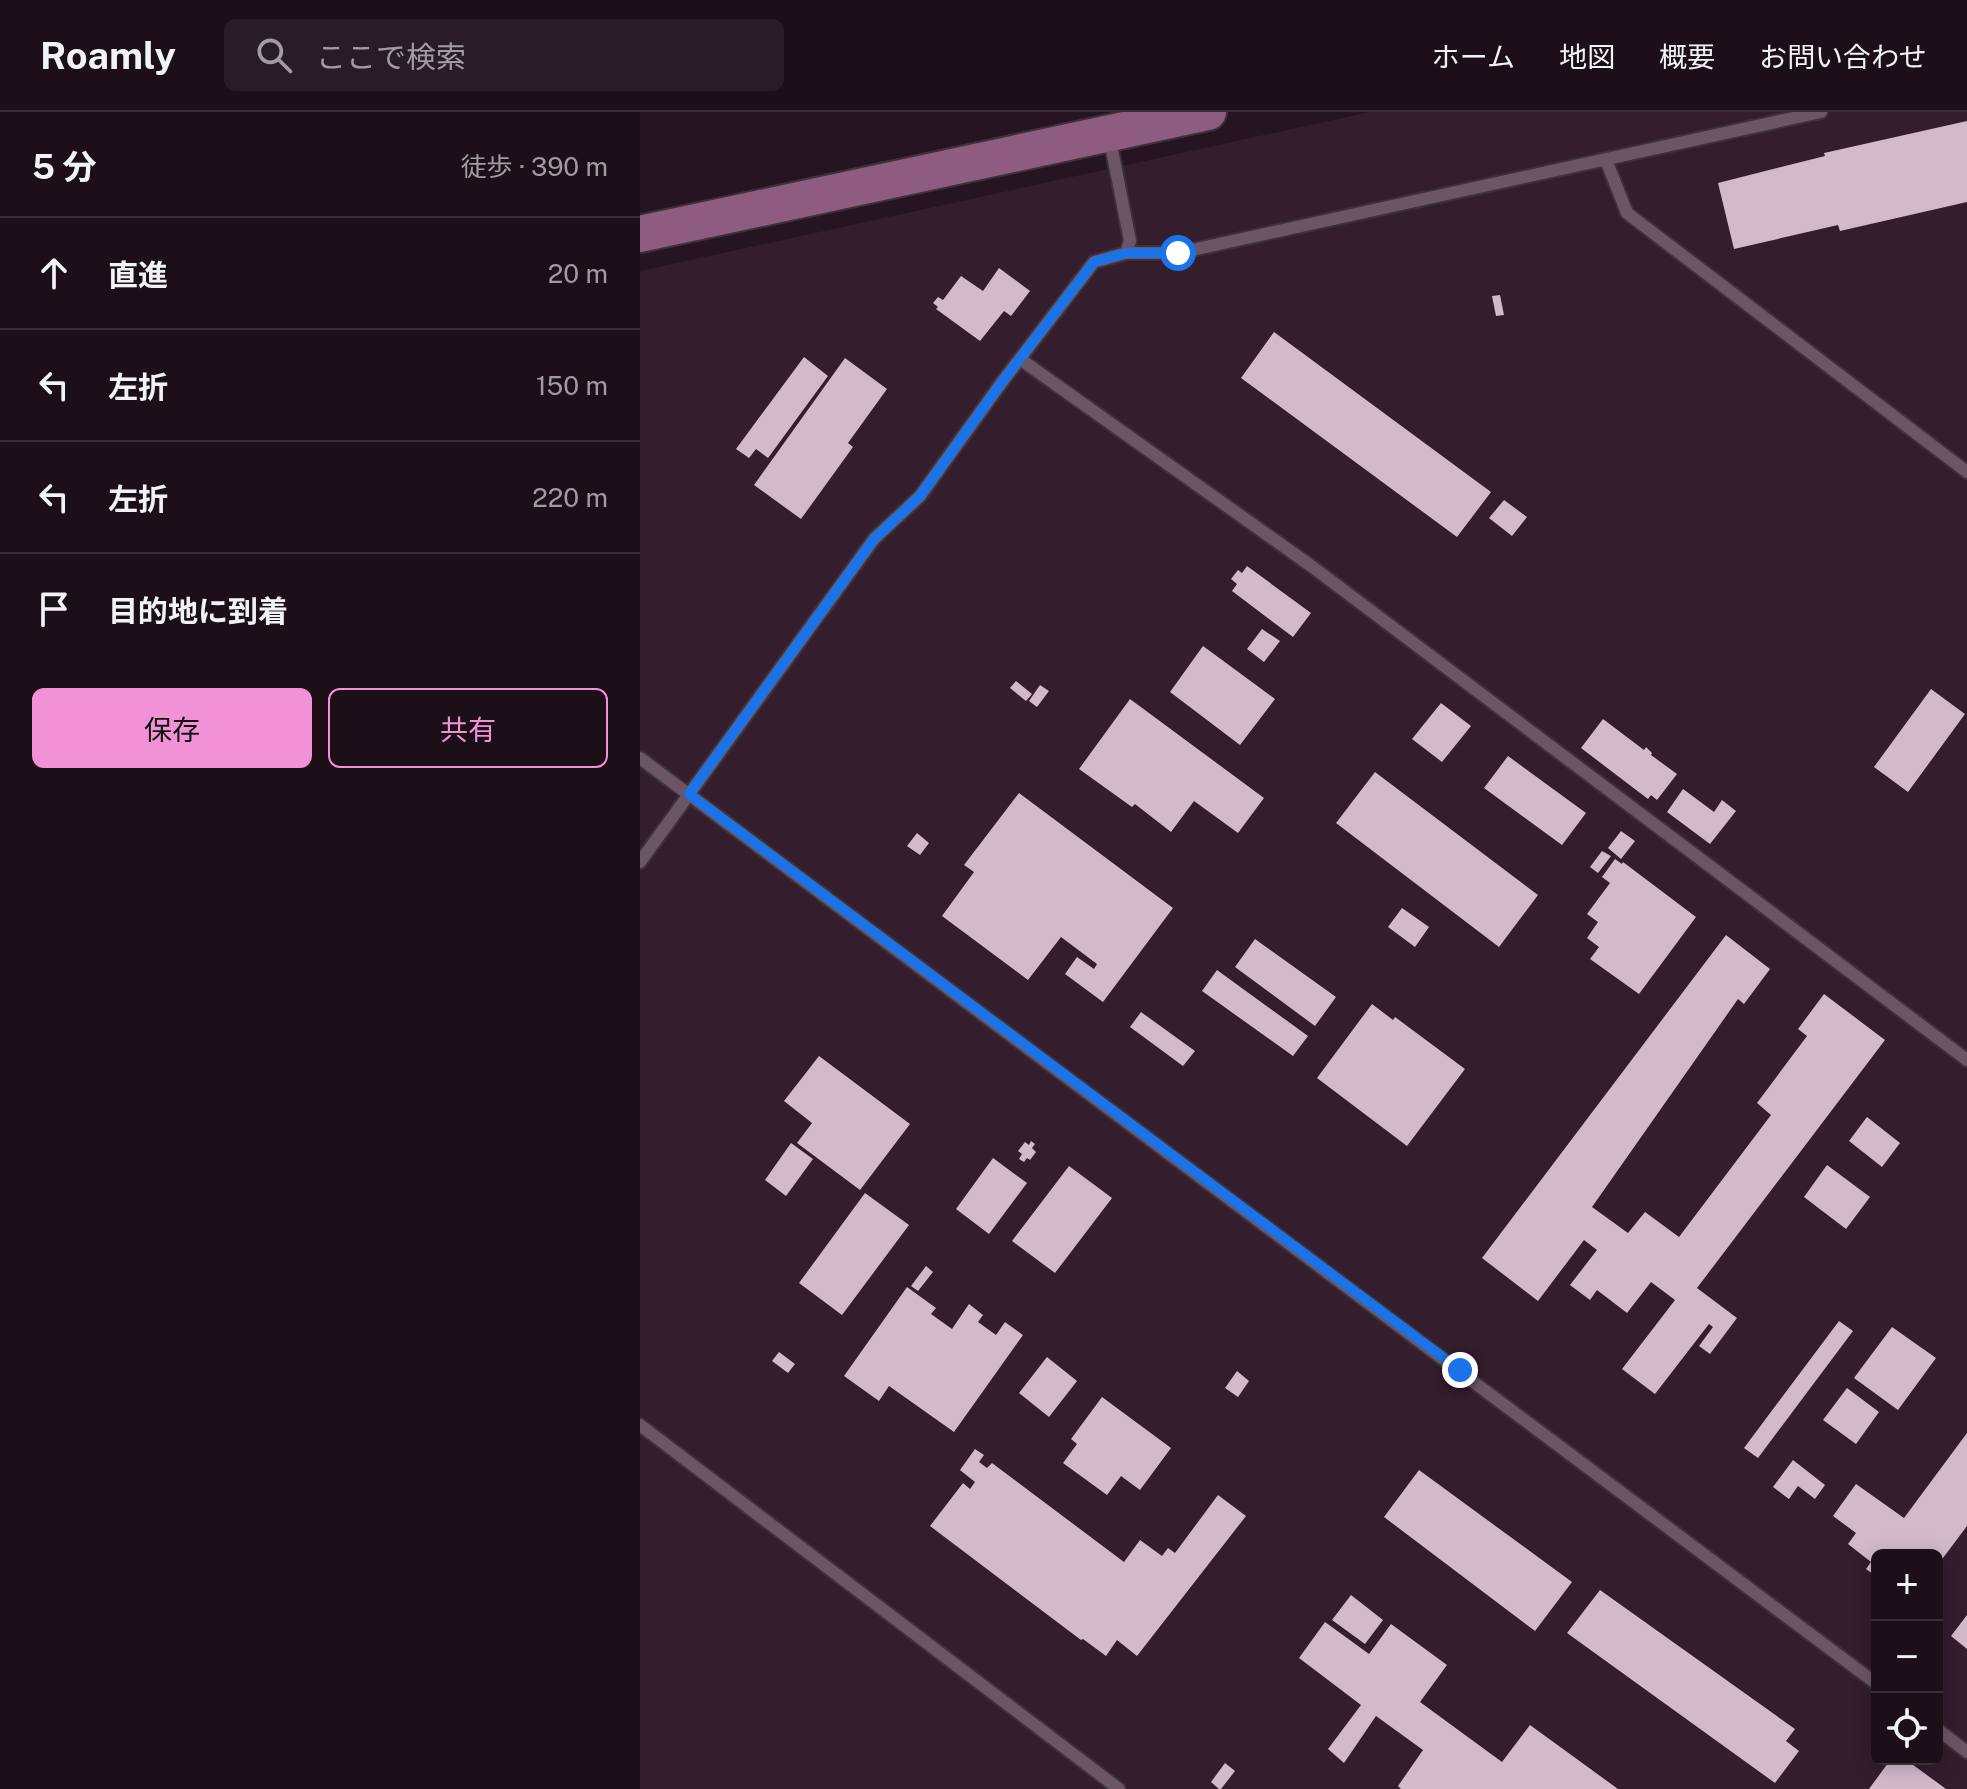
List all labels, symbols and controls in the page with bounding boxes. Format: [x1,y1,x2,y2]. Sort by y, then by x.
search box [224,19,784,91]
text: Roamly [40,33,176,78]
icon: search [252,33,296,77]
text: ここで検索 [316,39,466,75]
text: ホーム [1432,40,1515,73]
text: 地図 [1559,40,1615,73]
text: 概要 [1659,40,1715,73]
text: お問い合わせ [1759,40,1927,73]
text: 5 分 [32,147,97,187]
text: 徒歩 · 390 m [461,151,608,182]
route start [1160,235,1196,271]
icon: ahead [32,251,76,295]
text: 直進 [108,257,168,293]
text: 20 m [548,258,608,289]
icon: left [32,363,76,407]
text: 左折 [108,369,168,405]
text: 150 m [536,370,608,401]
icon: left [32,475,76,519]
text: 左折 [108,481,168,517]
text: 220 m [532,482,608,513]
icon: arrive [32,587,76,631]
text: 目的地に到着 [108,593,288,629]
button: 保存 [32,688,312,768]
button: 共有 [328,688,608,768]
route end [1442,1352,1478,1388]
map controls [1871,1549,1943,1765]
button: + [1871,1549,1943,1621]
button: − [1871,1621,1943,1693]
button: locate [1871,1693,1943,1765]

